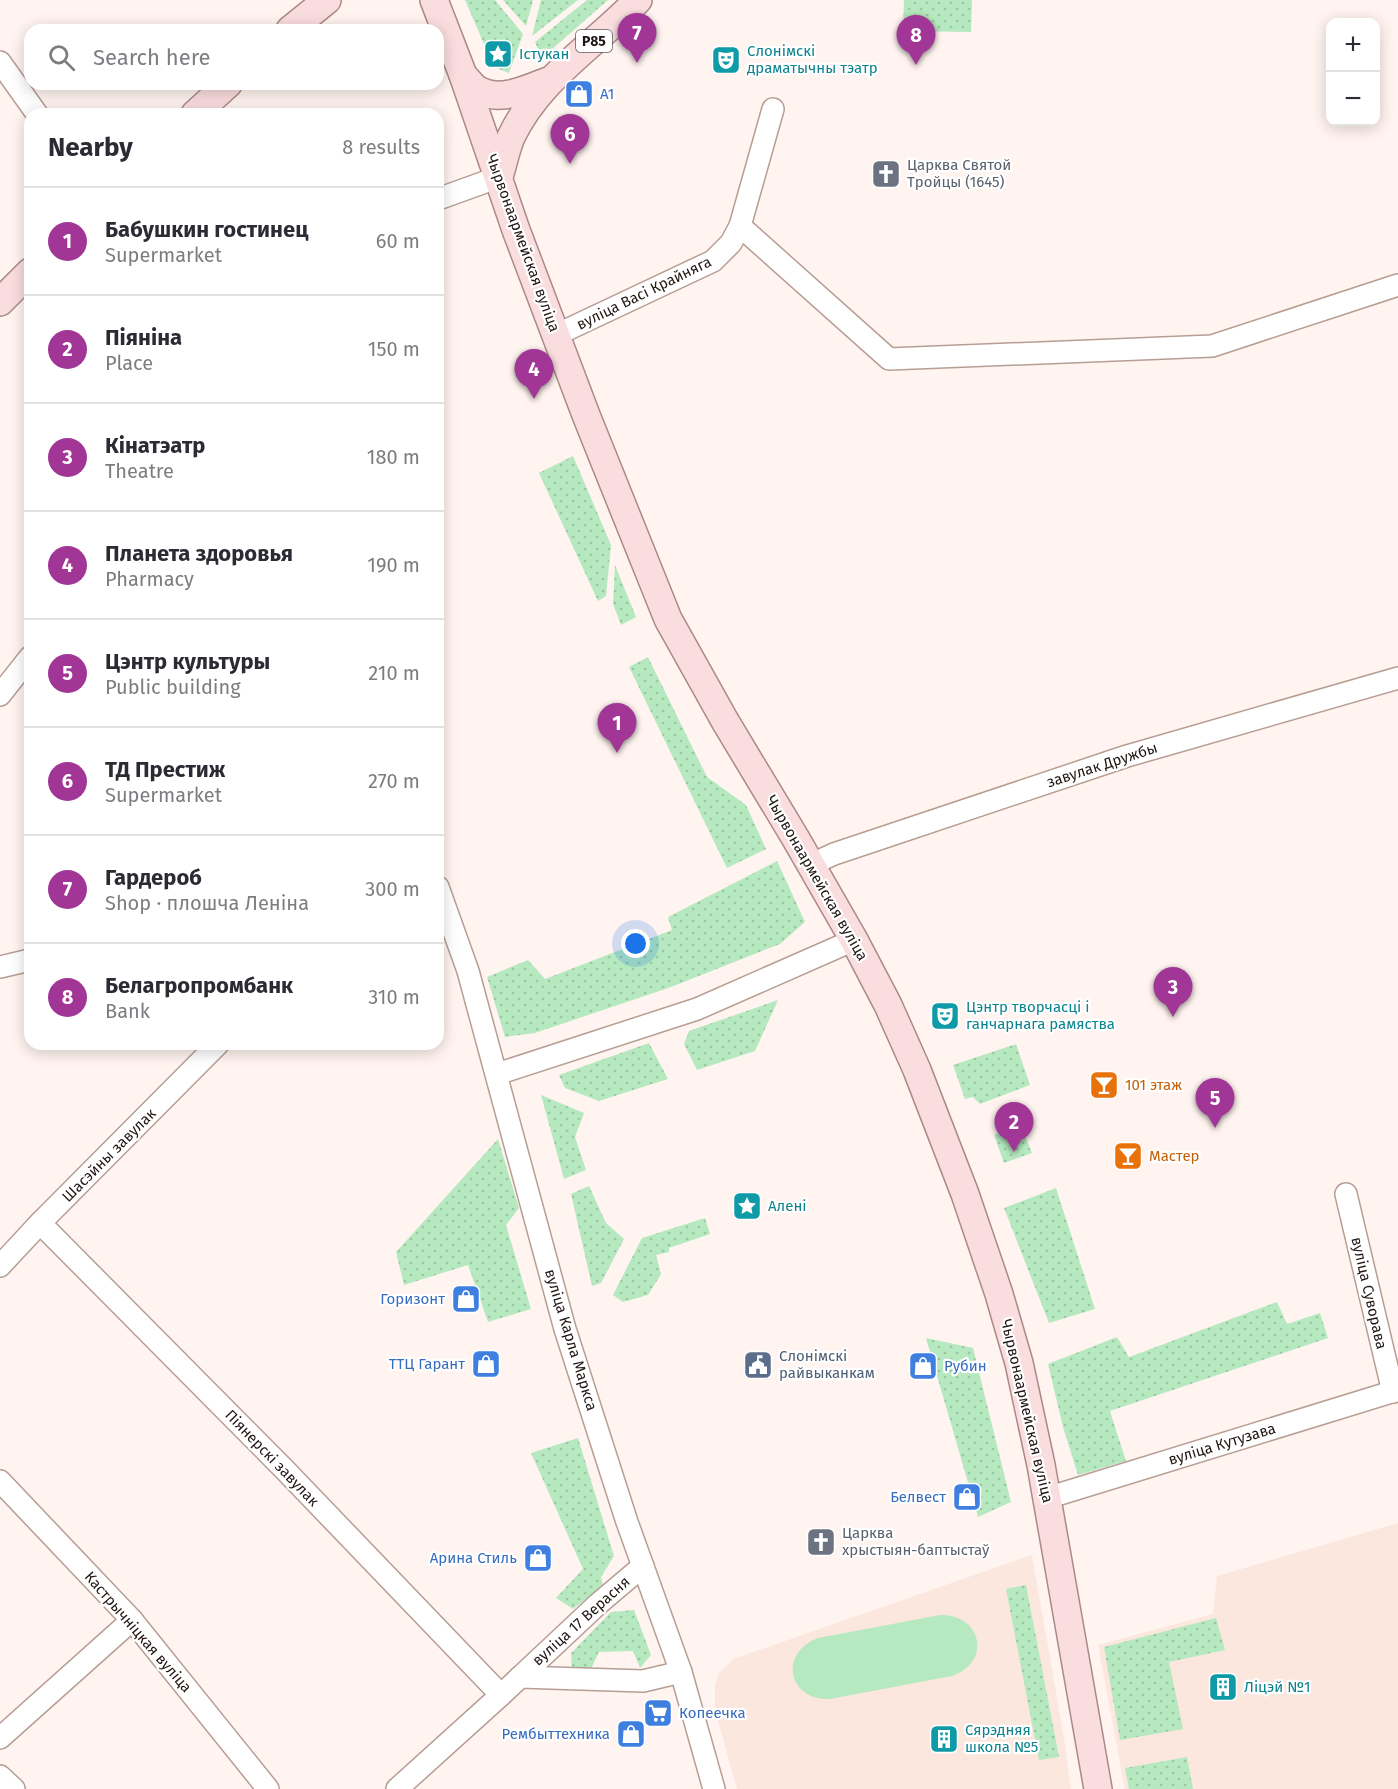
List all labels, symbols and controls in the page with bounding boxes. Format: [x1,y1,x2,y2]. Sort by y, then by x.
pin: 7 [618,14,656,63]
pin: 8 [896,16,936,65]
map controls [1326,18,1380,126]
button: + [1326,18,1380,72]
search box [24,24,444,90]
road number: Р85 [576,30,612,52]
place icon: Істукан [482,38,514,70]
icon: search [45,41,78,74]
place label: Слонімскі драматычны тэатр [747,42,878,77]
text: Search here [93,44,211,71]
theatre icon: Слонімскі драматычны тэатр [710,44,742,76]
place label: Істукан [519,45,569,63]
button: − [1326,72,1380,126]
shop icon: A1 [563,78,595,110]
place label: A1 [600,85,614,103]
pin: 6 [550,114,590,164]
text: Nearby [48,132,133,163]
text: 8 results [342,135,420,159]
street label: Чырвонаармейская вуліца [482,152,564,334]
place label: Царква Святой Тройцы (1645) [907,156,1011,191]
church icon: Царква Святой Тройцы (1645) [870,158,902,190]
text: Бабушкин гостинец [105,216,308,243]
text: 1 [63,229,72,253]
text: 60 m [376,229,420,253]
text: Supermarket [105,243,222,267]
street label: вуліца Васі Крайняга [574,253,714,333]
text: Піяніна [105,324,182,351]
text: 2 [62,337,73,361]
text: 150 m [368,337,420,361]
pin: 4 [514,350,554,399]
text: Place [105,351,153,375]
text: Кінатэатр [105,432,205,459]
text: 3 [62,445,73,469]
text: 180 m [367,445,420,469]
text: Theatre [105,459,174,483]
text: Планета здоровья [105,540,293,567]
text: 4 [62,553,73,577]
text: 190 m [367,553,420,577]
text: Pharmacy [105,567,194,591]
text: Цэнтр культуры [105,648,270,675]
text: 5 [62,661,73,685]
text: 210 m [368,661,420,685]
text: Public building [105,675,241,699]
pin: 1 [598,704,636,753]
street label: завулак Дружбы [1044,739,1160,791]
text: ТД Престиж [105,756,225,783]
text: 6 [62,769,73,793]
text: 270 m [368,769,420,793]
text: Supermarket [105,783,222,807]
street label: Чырвонаармейская вуліца [762,792,872,964]
text: Гардероб [105,864,202,891]
text: 7 [63,877,72,901]
text: 300 m [365,877,420,901]
text: Shop · плошча Леніна [105,891,309,915]
your location [621,929,650,958]
pin: 3 [1154,968,1192,1017]
text: Белагропромбанк [105,972,293,999]
text: 8 [62,985,73,1009]
text: 310 m [368,985,420,1009]
place label: Цэнтр творчасці і ганчарнага рамяства [966,998,1115,1033]
text: Bank [105,999,150,1023]
theatre icon: Цэнтр творчасці і ганчарнага рамяства [929,1000,961,1032]
bar icon: 101 этаж [1088,1069,1120,1101]
place label: 101 этаж [1125,1076,1182,1094]
pin: 5 [1196,1078,1234,1128]
pin: 2 [994,1102,1034,1152]
street label: Шасэйны завулак [58,1104,160,1206]
bar icon: Мастер [1112,1140,1144,1172]
place label: Мастер [1149,1147,1199,1165]
place icon: Алені [731,1190,763,1222]
place label: Алені [768,1197,807,1215]
street label: вуліца Суворава [1347,1235,1391,1351]
street label: вуліца Карла Маркса [541,1267,601,1413]
shop icon: Горизонт [450,1283,482,1315]
place label: Горизонт [380,1290,445,1308]
street label: Чырвонаармейская вуліца [997,1317,1057,1505]
place label: Слонімскі райвыканкам [779,1347,875,1382]
shop icon: ТТЦ Гарант [470,1348,502,1380]
public building icon: Слонімскі райвыканкам [742,1349,774,1381]
shop icon: Рубин [907,1350,939,1382]
place label: ТТЦ Гарант [389,1355,465,1373]
place label: Рубин [944,1357,987,1375]
street label: Піянерскі завулак [221,1406,323,1510]
street label: вуліца Кутузава [1166,1419,1278,1469]
shop icon: Белвест [951,1481,983,1513]
place label: Белвест [890,1488,946,1506]
place label: Царква хрыстыян-баптыстаў [842,1524,990,1559]
church icon: Царква хрыстыян-баптыстаў [805,1526,837,1558]
shop icon: Арина Стиль [522,1542,554,1574]
place label: Арина Стиль [430,1549,517,1567]
street label: Кастрычніцкая вуліца [81,1568,195,1696]
street label: вуліца 17 Верасня [529,1573,633,1669]
building icon: Ліцэй №1 [1207,1671,1239,1703]
place label: Ліцэй №1 [1244,1678,1310,1696]
supermarket icon: Копеечка [642,1697,674,1729]
place label: Копеечка [679,1704,746,1722]
shop icon: Рембыттехника [615,1718,647,1750]
place label: Сярэдняя школа №5 [965,1721,1038,1756]
building icon: Сярэдняя школа №5 [928,1723,960,1755]
place label: Рембыттехника [502,1725,610,1743]

